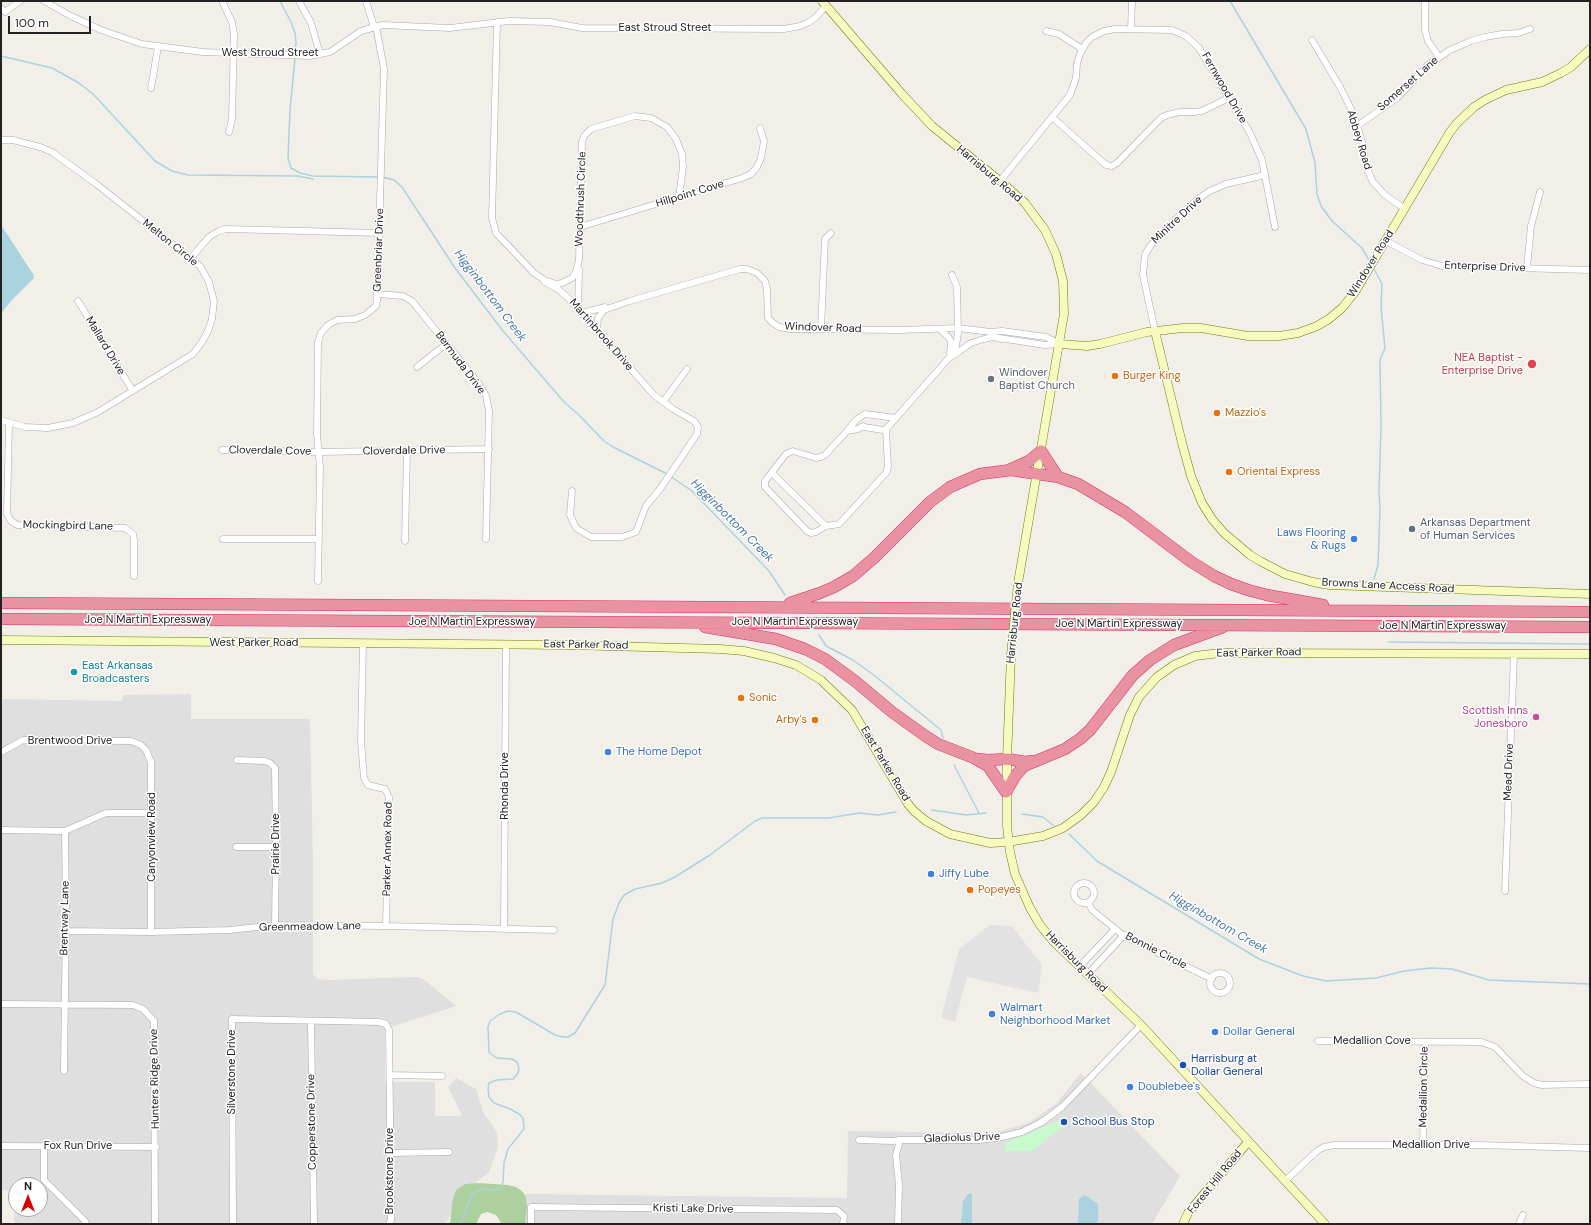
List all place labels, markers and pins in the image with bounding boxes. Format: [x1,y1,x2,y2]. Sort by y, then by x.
place label: NEA Baptist - Enterprise Drive [1442,351,1523,377]
marker: NEA Baptist - Enterprise Drive [1526,358,1538,370]
place label: Windover Baptist Church [999,366,1075,392]
place label: Burger King [1123,369,1181,383]
marker: Burger King [1110,371,1120,381]
marker: Windover Baptist Church [986,374,996,384]
place label: Mazzio's [1225,406,1266,420]
marker: Mazzio's [1212,408,1222,418]
place label: Oriental Express [1237,465,1320,479]
marker: Oriental Express [1224,467,1234,477]
place label: Arkansas Department of Human Services [1420,516,1531,542]
marker: Arkansas Department of Human Services [1407,524,1417,534]
place label: Laws Flooring & Rugs [1277,526,1346,552]
marker: Laws Flooring & Rugs [1349,534,1359,544]
place label: East Arkansas Broadcasters [82,659,153,685]
marker: East Arkansas Broadcasters [69,667,79,677]
place label: Sonic [749,691,777,705]
marker: Sonic [736,693,746,703]
place label: Scottish Inns Jonesboro [1462,704,1528,730]
marker: Scottish Inns Jonesboro [1531,712,1541,722]
place label: Arby's [776,713,807,727]
marker: Arby's [810,715,820,725]
place label: The Home Depot [616,745,702,759]
marker: The Home Depot [603,747,613,757]
place label: Jiffy Lube [939,867,989,881]
marker: Jiffy Lube [926,869,936,879]
place label: Popeyes [978,883,1021,897]
marker: Popeyes [965,885,975,895]
place label: Walmart Neighborhood Market [1000,1001,1110,1027]
marker: Walmart Neighborhood Market [987,1009,997,1019]
place label: Dollar General [1223,1025,1295,1039]
marker: Dollar General [1210,1027,1220,1037]
place label: Harrisburg at Dollar General [1191,1052,1263,1078]
marker: Harrisburg at Dollar General [1178,1060,1188,1070]
place label: Doublebee's [1138,1080,1200,1094]
marker: Doublebee's [1125,1082,1135,1092]
place label: School Bus Stop [1072,1115,1155,1129]
marker: School Bus Stop [1059,1117,1069,1127]

